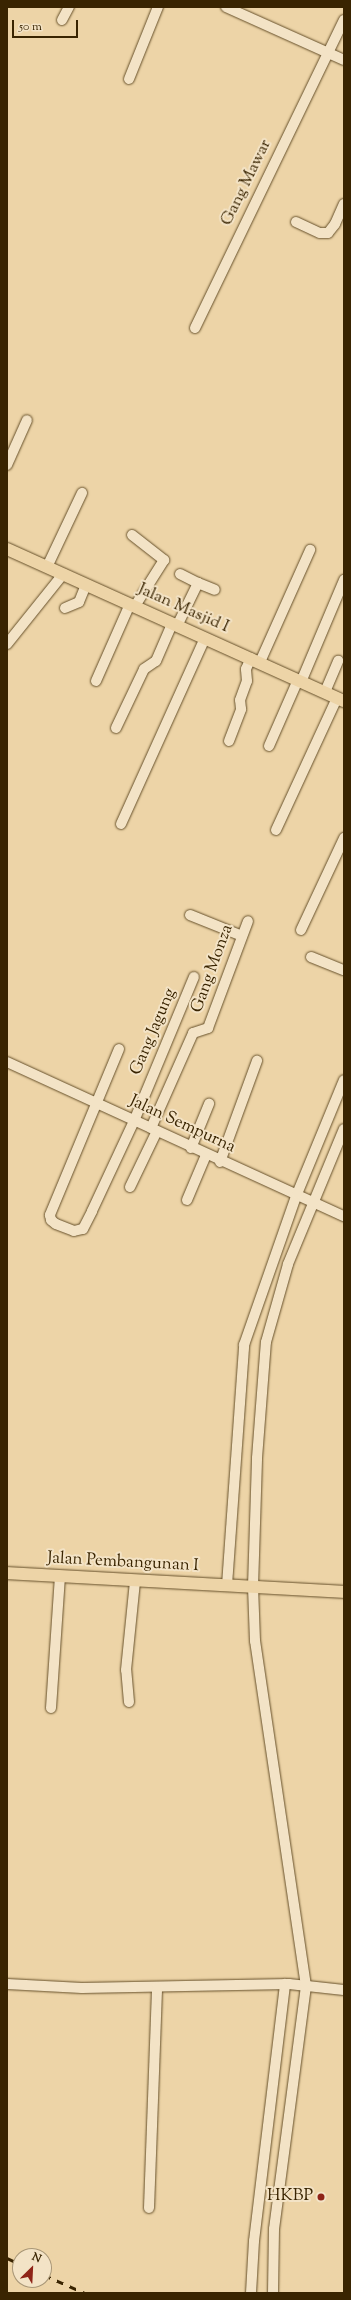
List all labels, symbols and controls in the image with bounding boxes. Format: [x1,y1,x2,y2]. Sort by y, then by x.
scale bar [14,12,80,38]
text: 50 m [19,18,42,36]
street label: Gang Mawar [217,137,277,229]
street label: Jalan Masjid I [134,580,232,638]
street label: Gang Monza [188,922,238,1016]
street label: Gang Jagung [127,986,181,1078]
street label: Jalan Sempurna [126,1092,238,1158]
street label: Jalan Pembangunan I [47,1549,199,1577]
place label: HKBP [267,2187,313,2207]
marker: HKBP [316,2192,326,2202]
north arrow [12,2248,52,2288]
text: N [29,2249,44,2267]

